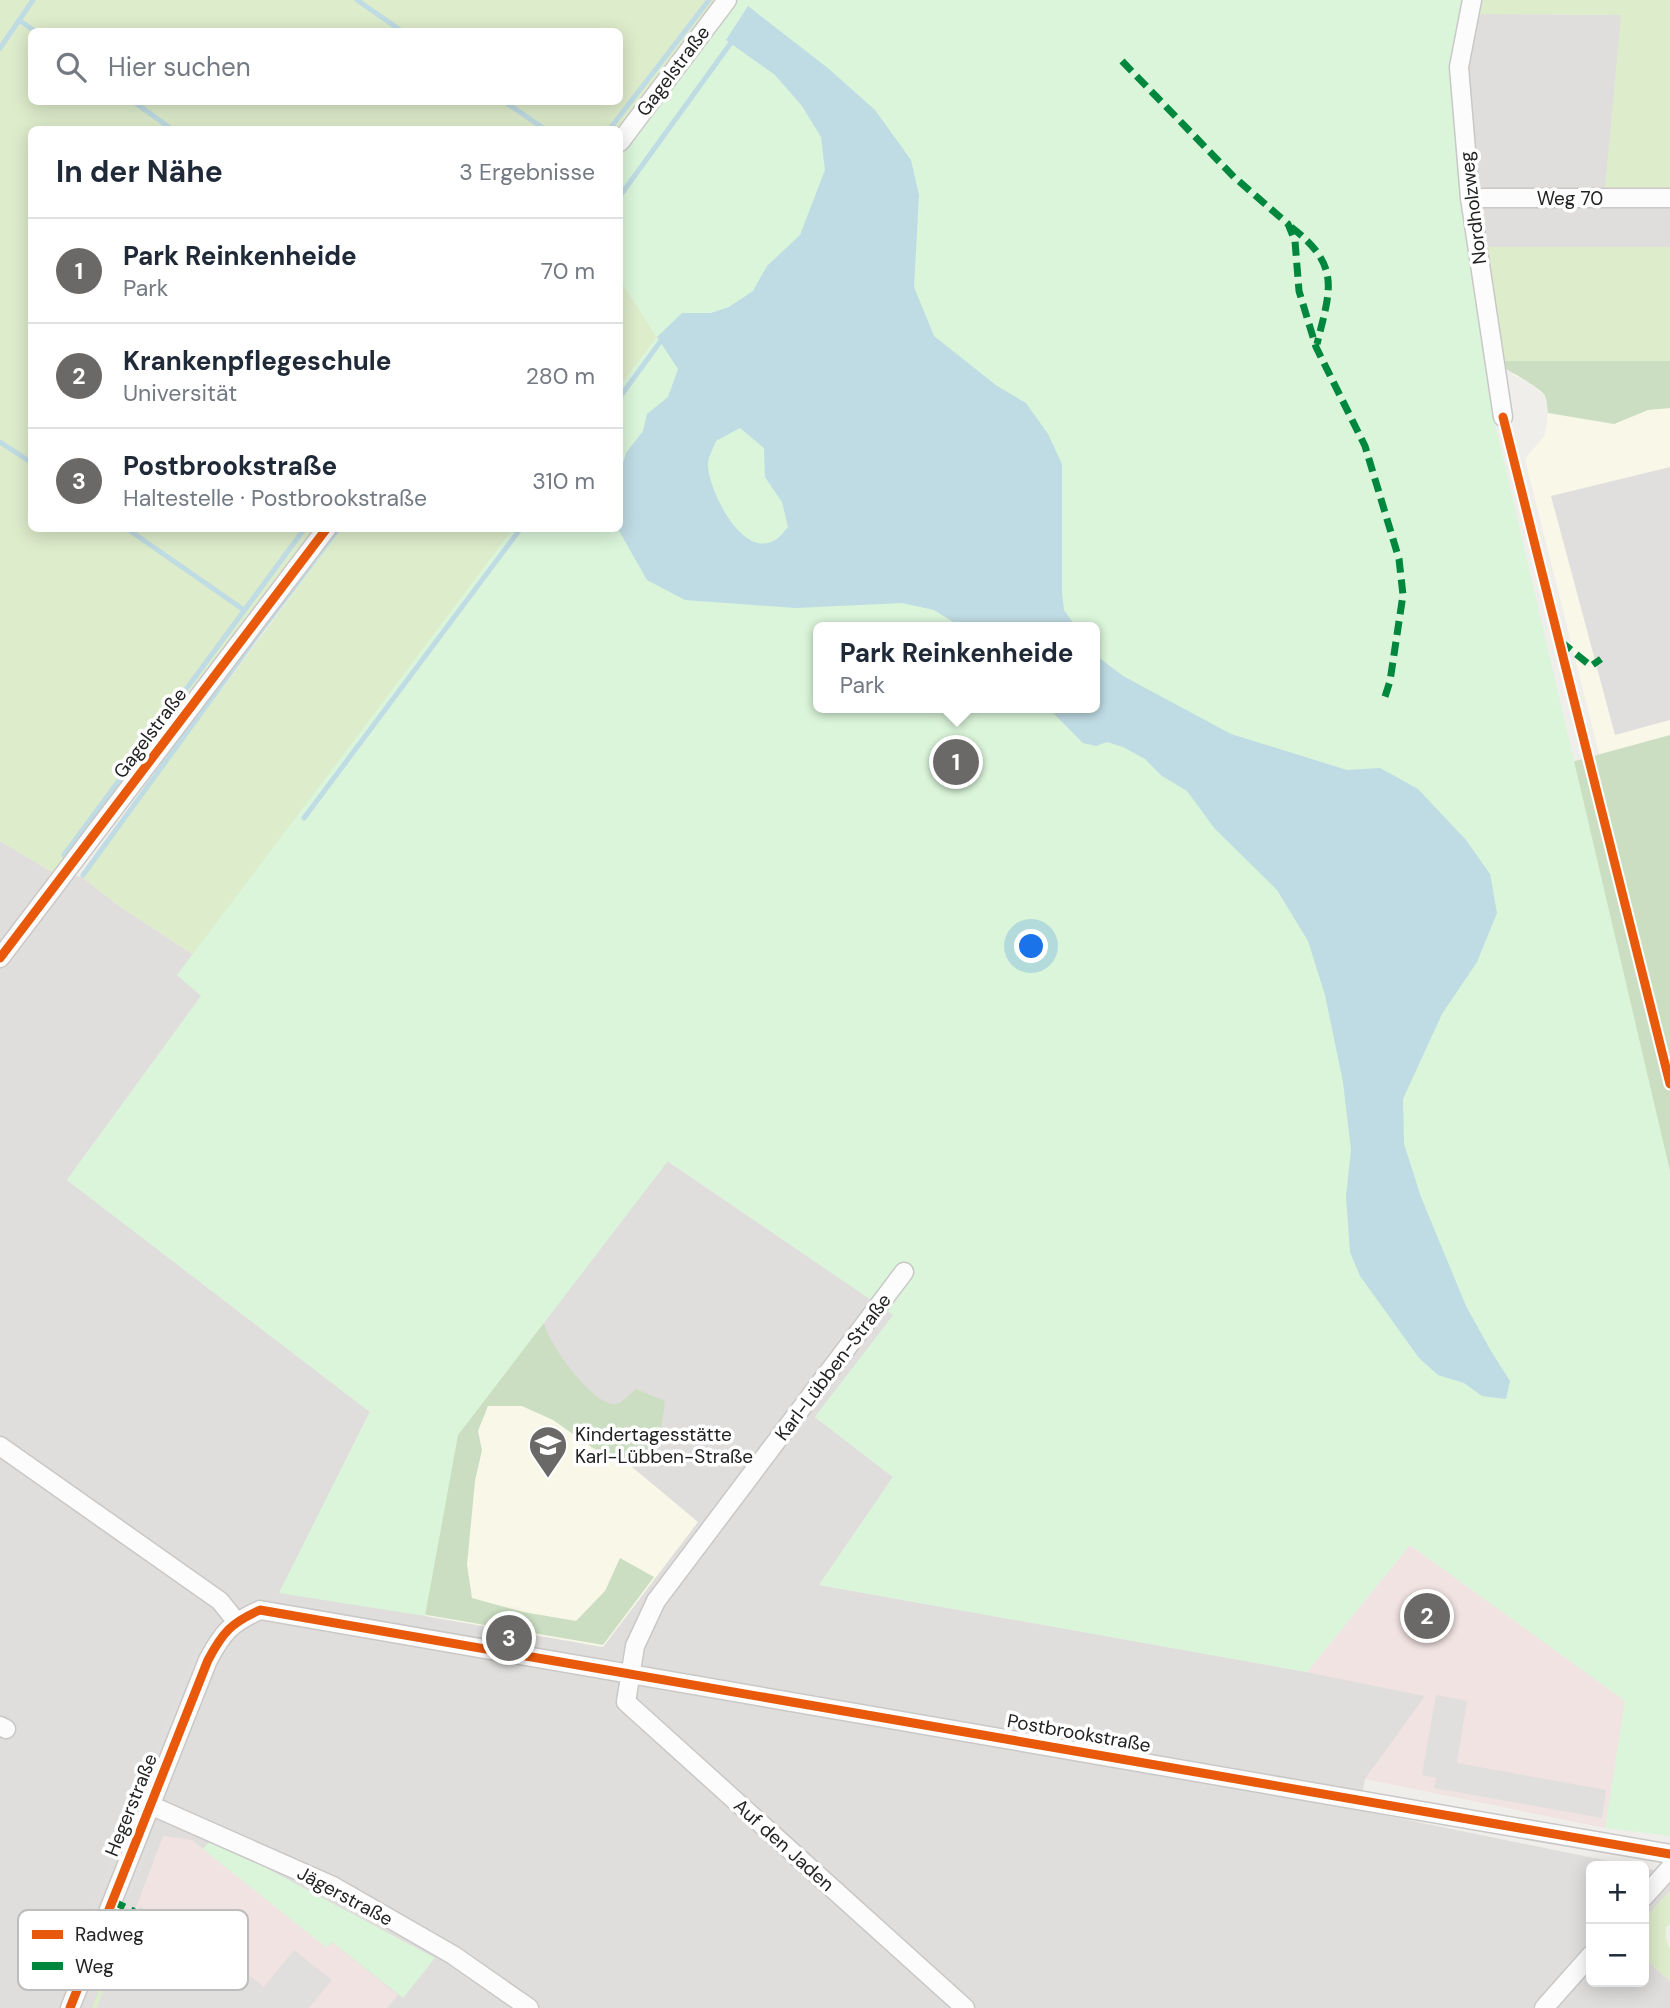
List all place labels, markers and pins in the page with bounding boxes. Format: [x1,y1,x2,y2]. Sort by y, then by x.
pin: 1 [933,736,979,788]
place label: Kindertagesstätte Karl-Lübben-Straße [575,1422,753,1469]
school or university icon: Kindertagesstätte Karl-Lübben-Straße [527,1424,569,1479]
pin: 2 [1404,1590,1450,1642]
pin: 3 [486,1612,532,1664]

